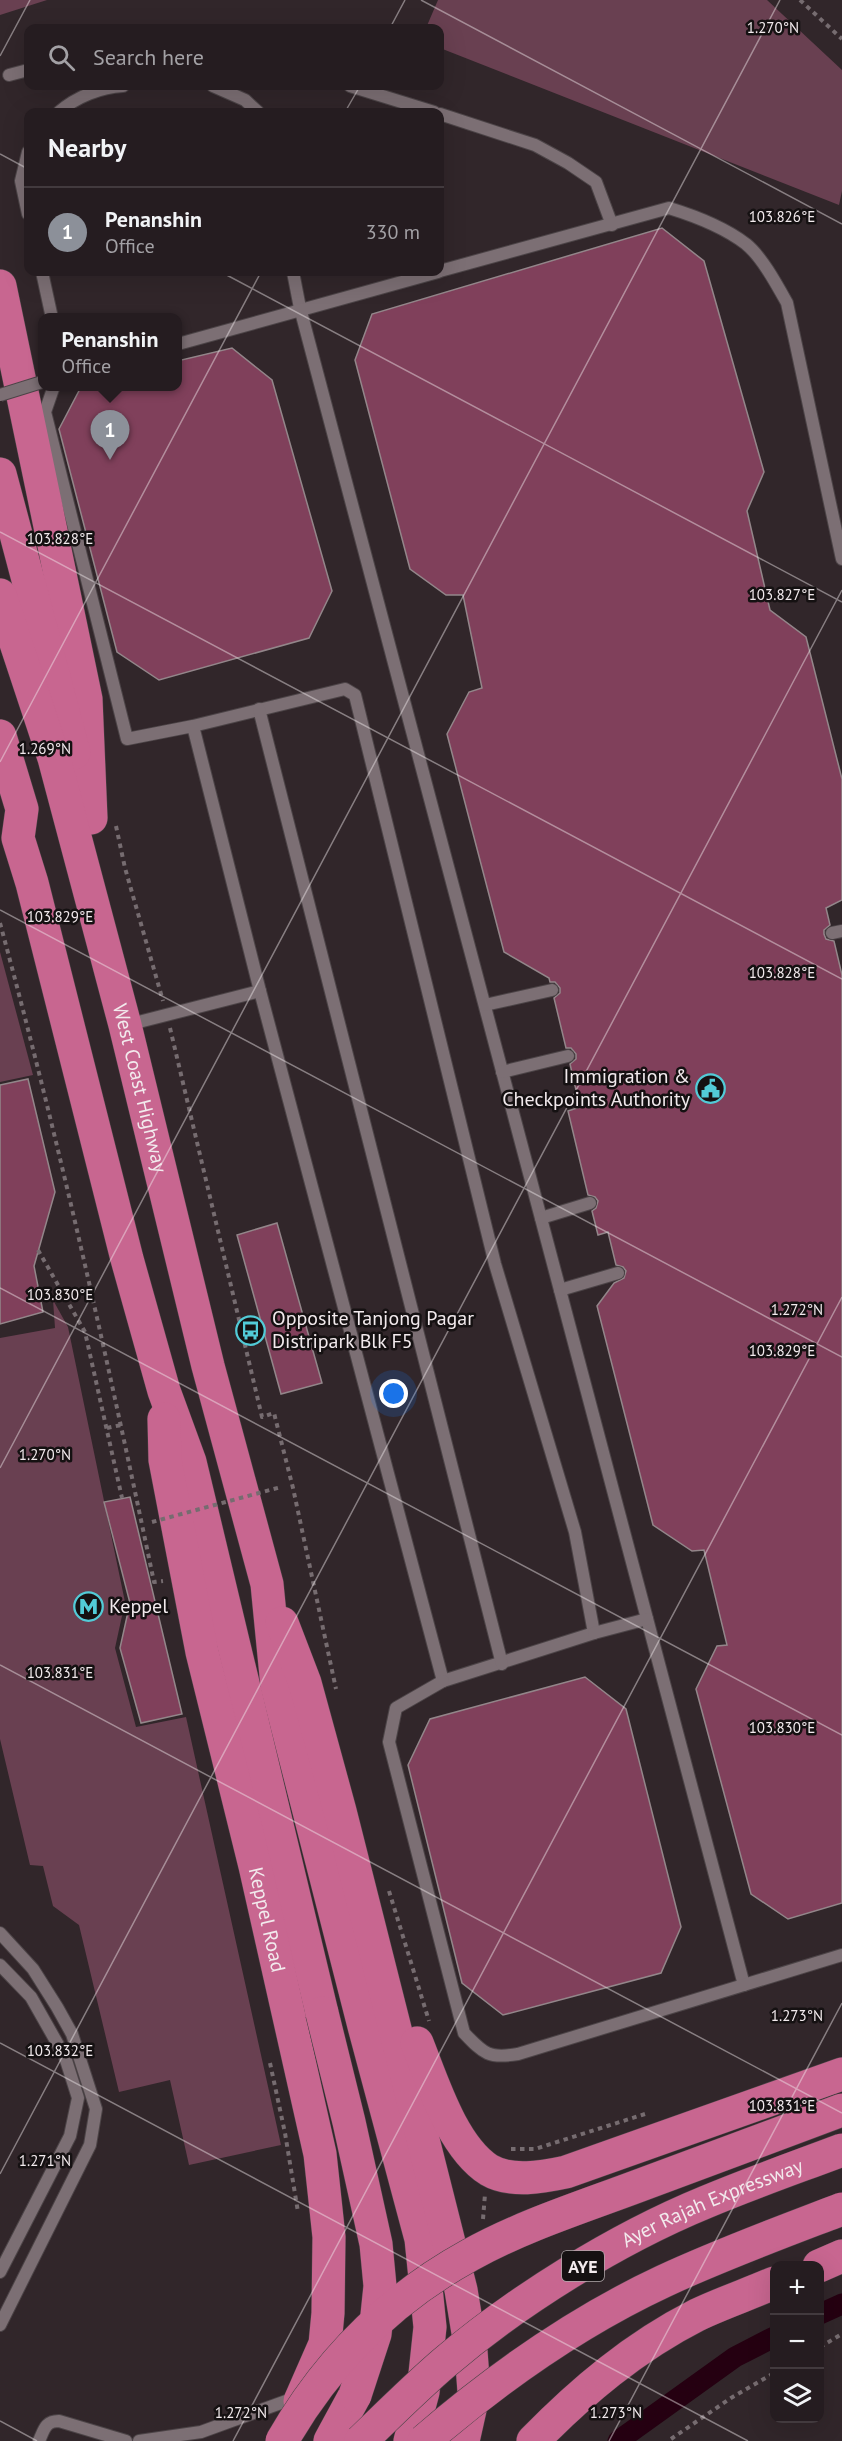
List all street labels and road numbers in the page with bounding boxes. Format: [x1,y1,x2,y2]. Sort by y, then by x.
street label: West Coast Highway [107,1001,174,1176]
street label: Keppel Road [243,1865,292,1975]
street label: Ayer Rajah Expressway [617,2152,807,2253]
road number: AYE [562,2251,604,2281]

